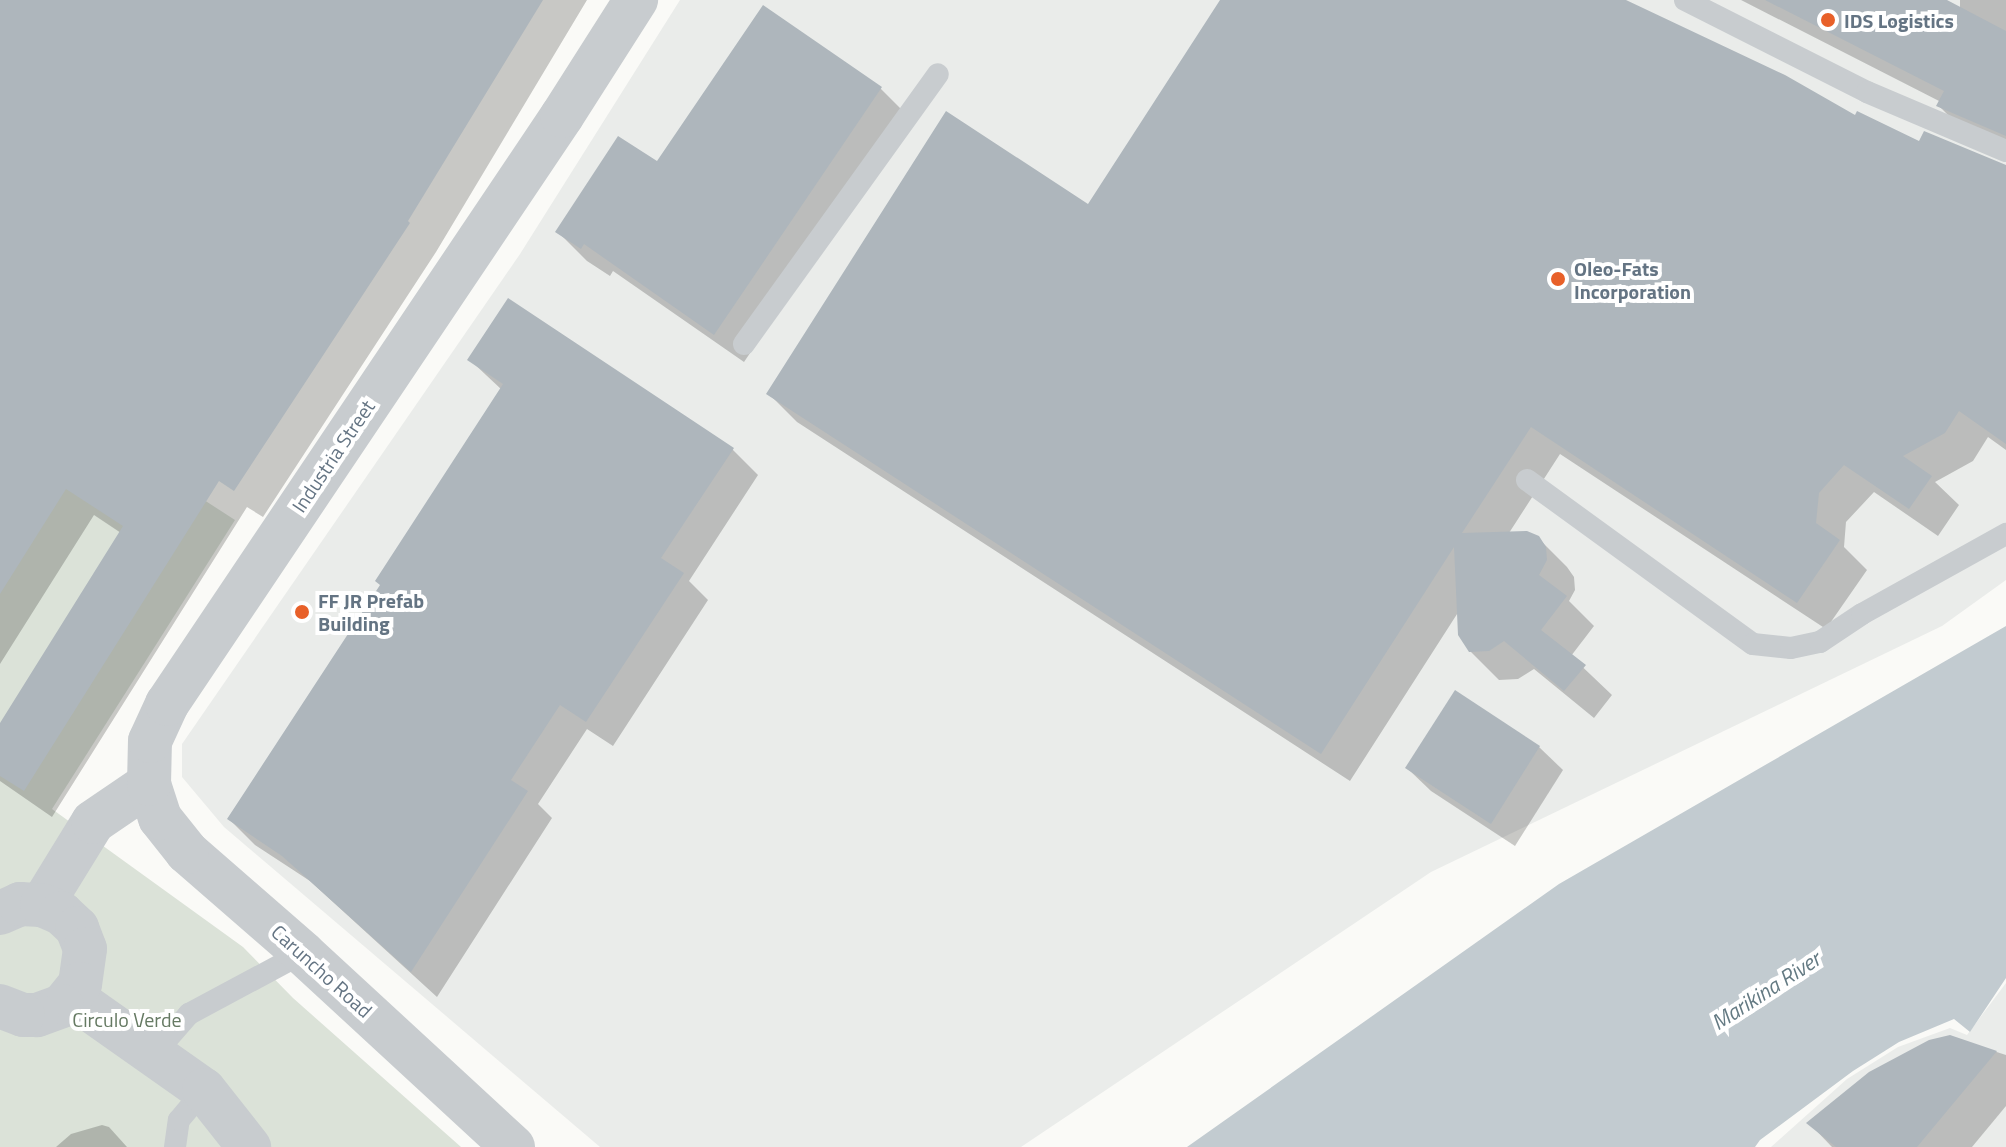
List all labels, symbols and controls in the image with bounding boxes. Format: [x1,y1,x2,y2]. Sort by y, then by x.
place label: IDS Logistics [1844,8,1954,32]
marker: IDS Logistics [1819,11,1837,29]
place label: Oleo-Fats Incorporation [1574,256,1691,303]
marker: Oleo-Fats Incorporation [1549,270,1567,288]
street label: Industria Street [287,395,379,517]
place label: FF JR Prefab Building [318,588,424,635]
marker: FF JR Prefab Building [293,603,311,621]
street label: Caruncho Road [267,920,377,1022]
water label: Marikina River [1707,946,1825,1036]
park label: Circulo Verde [72,1007,182,1031]

